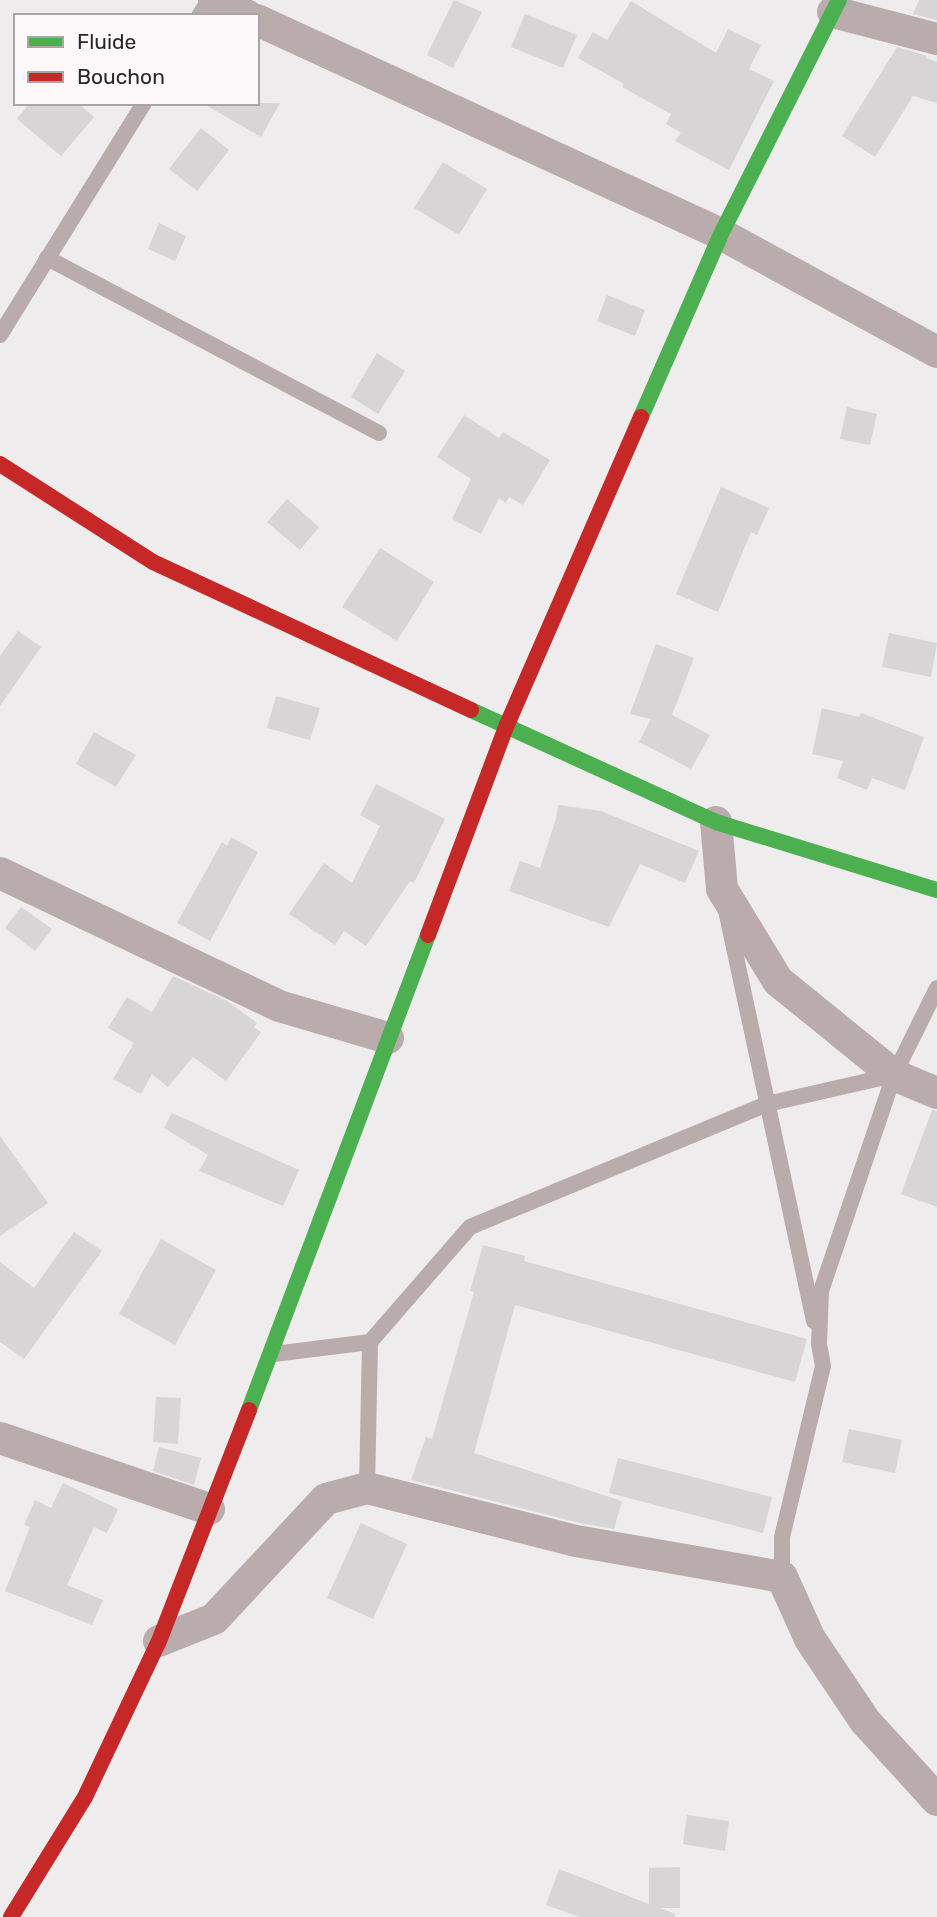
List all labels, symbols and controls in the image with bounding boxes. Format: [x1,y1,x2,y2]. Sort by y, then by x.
legend [14,14,259,105]
text: Fluide [77,29,136,54]
text: Bouchon [77,64,165,89]

